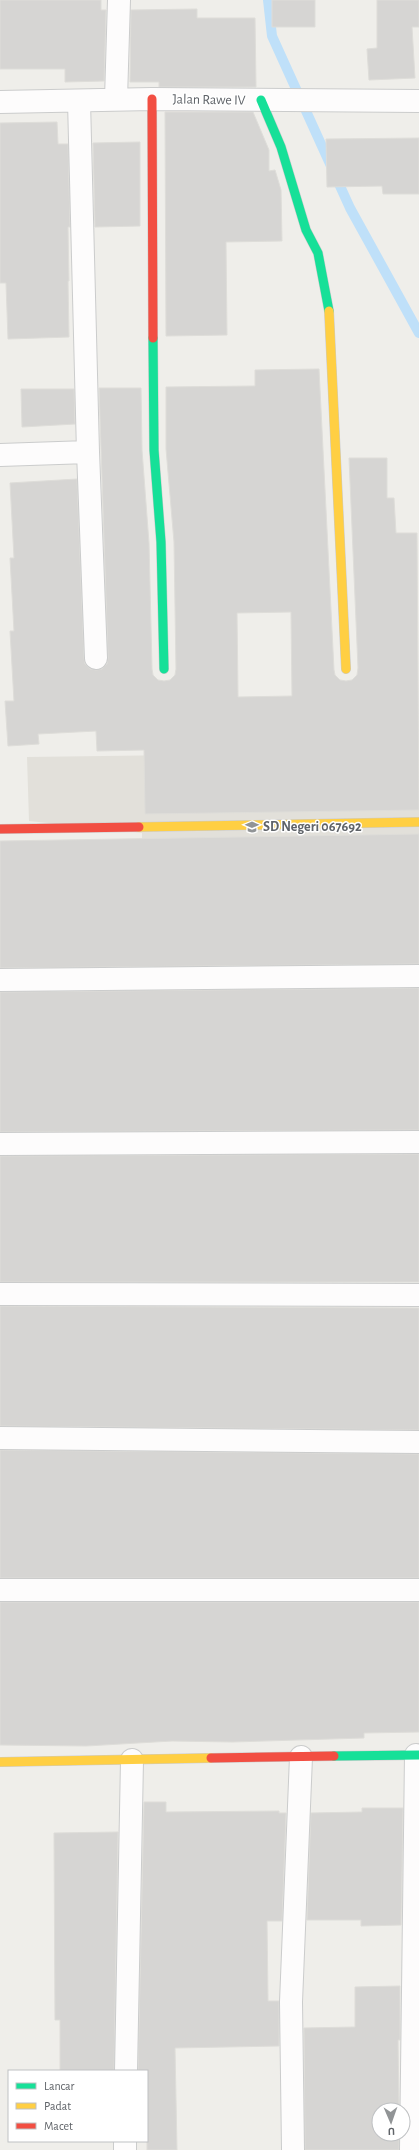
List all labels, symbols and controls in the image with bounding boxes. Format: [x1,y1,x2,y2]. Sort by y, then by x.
street label: Jalan Rawe IV [172,92,246,108]
school or university icon: SD Negeri 067692 [244,819,260,835]
place label: SD Negeri 067692 [263,820,362,834]
legend [8,2070,148,2142]
text: Lancar [44,2080,75,2092]
text: Padat [44,2100,71,2112]
north arrow [371,2102,411,2142]
text: Macet [44,2120,73,2132]
text: U [388,2126,395,2137]

